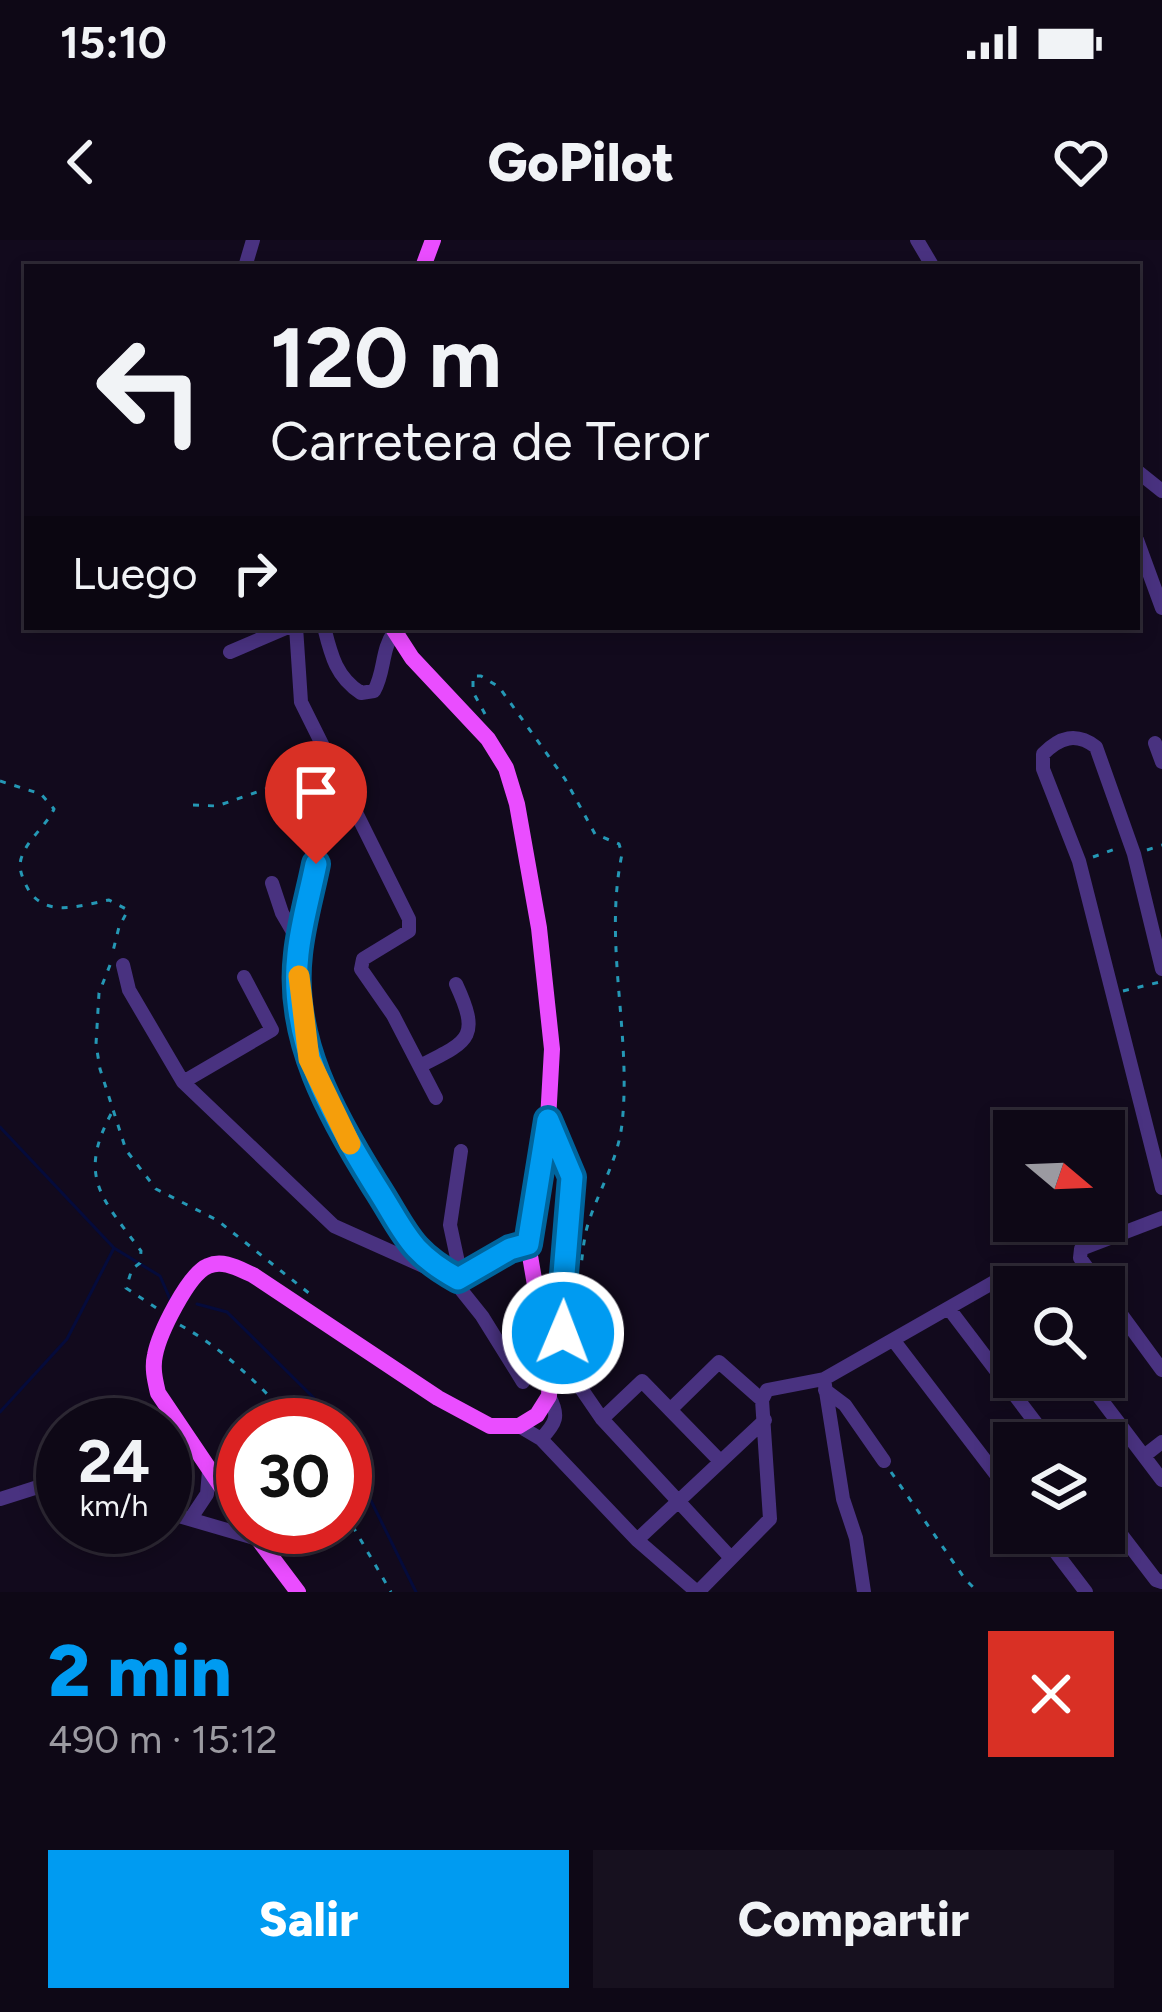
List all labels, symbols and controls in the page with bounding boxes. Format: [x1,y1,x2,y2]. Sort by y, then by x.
text: 15:10 [60,15,167,69]
icon: back [48,129,114,195]
icon: heart [1048,129,1114,195]
text: GoPilot [488,130,674,195]
text: 120 m [270,307,502,408]
icon: left [72,312,228,468]
text: Carretera de Teror [270,409,710,474]
icon: right [222,540,288,606]
text: Luego [72,546,198,600]
pin [265,741,367,864]
icon: arrive [283,759,349,825]
north arrow [993,1110,1125,1242]
map controls [993,1110,1125,1554]
button: search [993,1266,1125,1398]
position arrow [500,1270,626,1396]
speed limit sign: 30 [216,1398,372,1554]
button: layers [993,1422,1125,1554]
text: 24 [78,1425,150,1497]
text: km/h [80,1487,148,1524]
text: 2 min [48,1628,232,1714]
button: close [988,1631,1114,1757]
text: 490 m · 15:12 [48,1716,278,1763]
button: Salir [48,1850,569,1988]
button: Compartir [593,1850,1114,1988]

